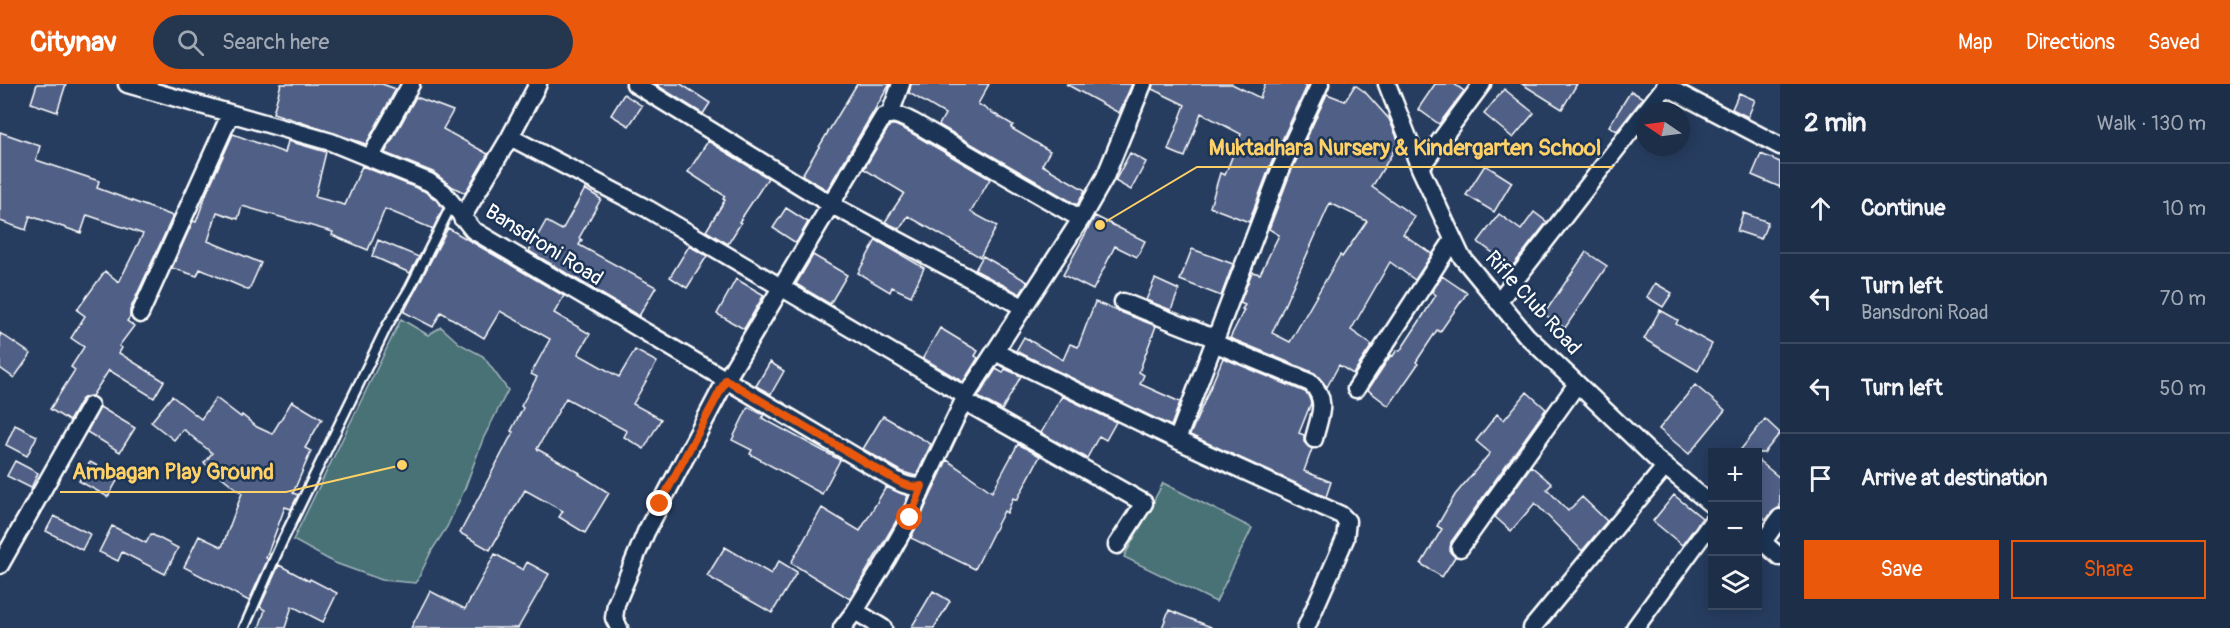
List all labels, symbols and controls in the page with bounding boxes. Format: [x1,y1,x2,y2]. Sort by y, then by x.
search box [153,15,573,69]
text: Citynav [30,25,117,60]
icon: search [174,26,207,59]
text: Search here [222,28,329,56]
text: Map [1958,29,1993,56]
text: Directions [2026,29,2115,56]
text: Saved [2148,29,2200,56]
north arrow [1636,102,1690,156]
text: 2 min [1804,107,1866,139]
text: Walk · 130 m [2097,111,2206,136]
callout: Muktadhara Nursery & Kindergarten School [1197,127,1613,167]
text: Muktadhara Nursery & Kindergarten School [1209,134,1601,162]
icon: ahead [1804,192,1837,225]
text: Continue [1861,194,1945,222]
text: 10 m [2162,196,2206,221]
street label: Bansdroni Road [480,198,608,292]
street label: Rifle Club Road [1479,245,1587,361]
text: Turn left [1861,272,1943,300]
icon: left [1804,282,1837,315]
text: 70 m [2160,286,2206,311]
text: Bansdroni Road [1861,300,1989,325]
icon: left [1804,372,1837,405]
text: Turn left [1861,374,1943,402]
text: 50 m [2159,376,2206,401]
map controls [1708,448,1762,610]
button: + [1708,448,1762,502]
callout: Ambagan Play Ground [60,452,286,492]
text: Ambagan Play Ground [72,458,274,486]
icon: arrive [1804,462,1837,495]
text: Arrive at destination [1861,464,2047,492]
route end [646,490,672,516]
button: − [1708,502,1762,556]
route start [896,504,922,530]
button: Save [1804,540,1999,599]
button: Share [2011,540,2206,599]
button: layers [1708,556,1762,610]

